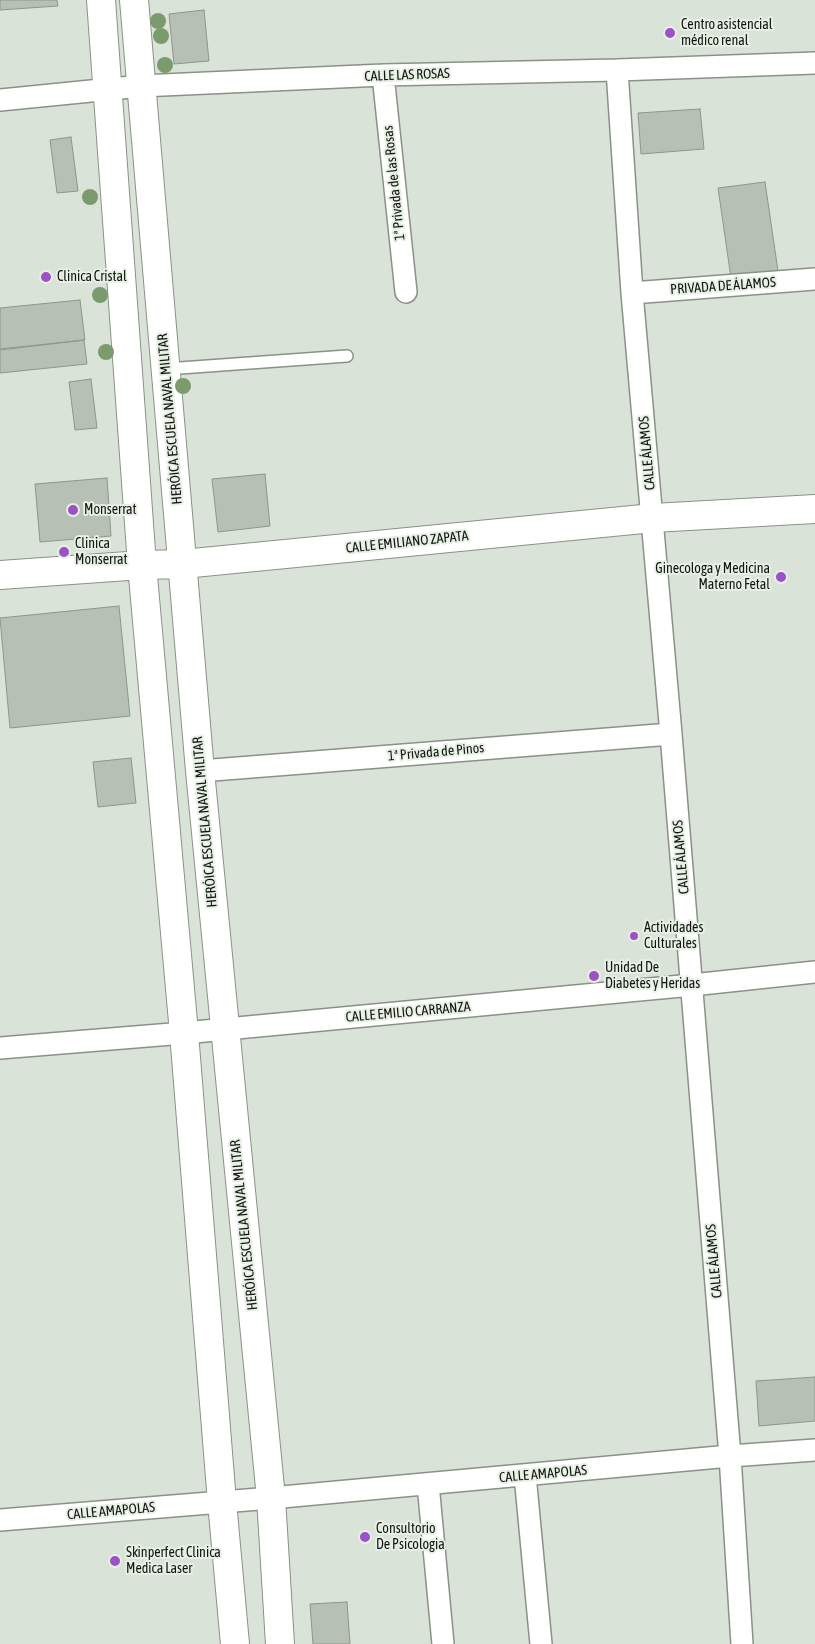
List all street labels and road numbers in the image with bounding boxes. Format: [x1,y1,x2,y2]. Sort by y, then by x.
street label: CALLE LAS ROSAS [364,65,450,85]
street label: 1ª Privada de las Rosas [380,125,408,241]
street label: PRIVADA DE ÁLAMOS [670,274,776,298]
street label: HERÓICA ESCUELA NAVAL MILITAR [154,333,186,505]
street label: CALLE ÁLAMOS [635,415,659,491]
street label: CALLE EMILIANO ZAPATA [345,527,469,557]
street label: HERÓICA ESCUELA NAVAL MILITAR [189,736,221,908]
street label: 1ª Privada de Pinos [387,739,485,765]
street label: CALLE ÁLAMOS [669,819,693,895]
street label: CALLE EMILIO CARRANZA [345,998,471,1026]
street label: HERÓICA ESCUELA NAVAL MILITAR [227,1139,261,1311]
street label: CALLE ÁLAMOS [702,1223,726,1299]
street label: CALLE AMAPOLAS [498,1462,588,1486]
street label: CALLE AMAPOLAS [66,1499,156,1523]

